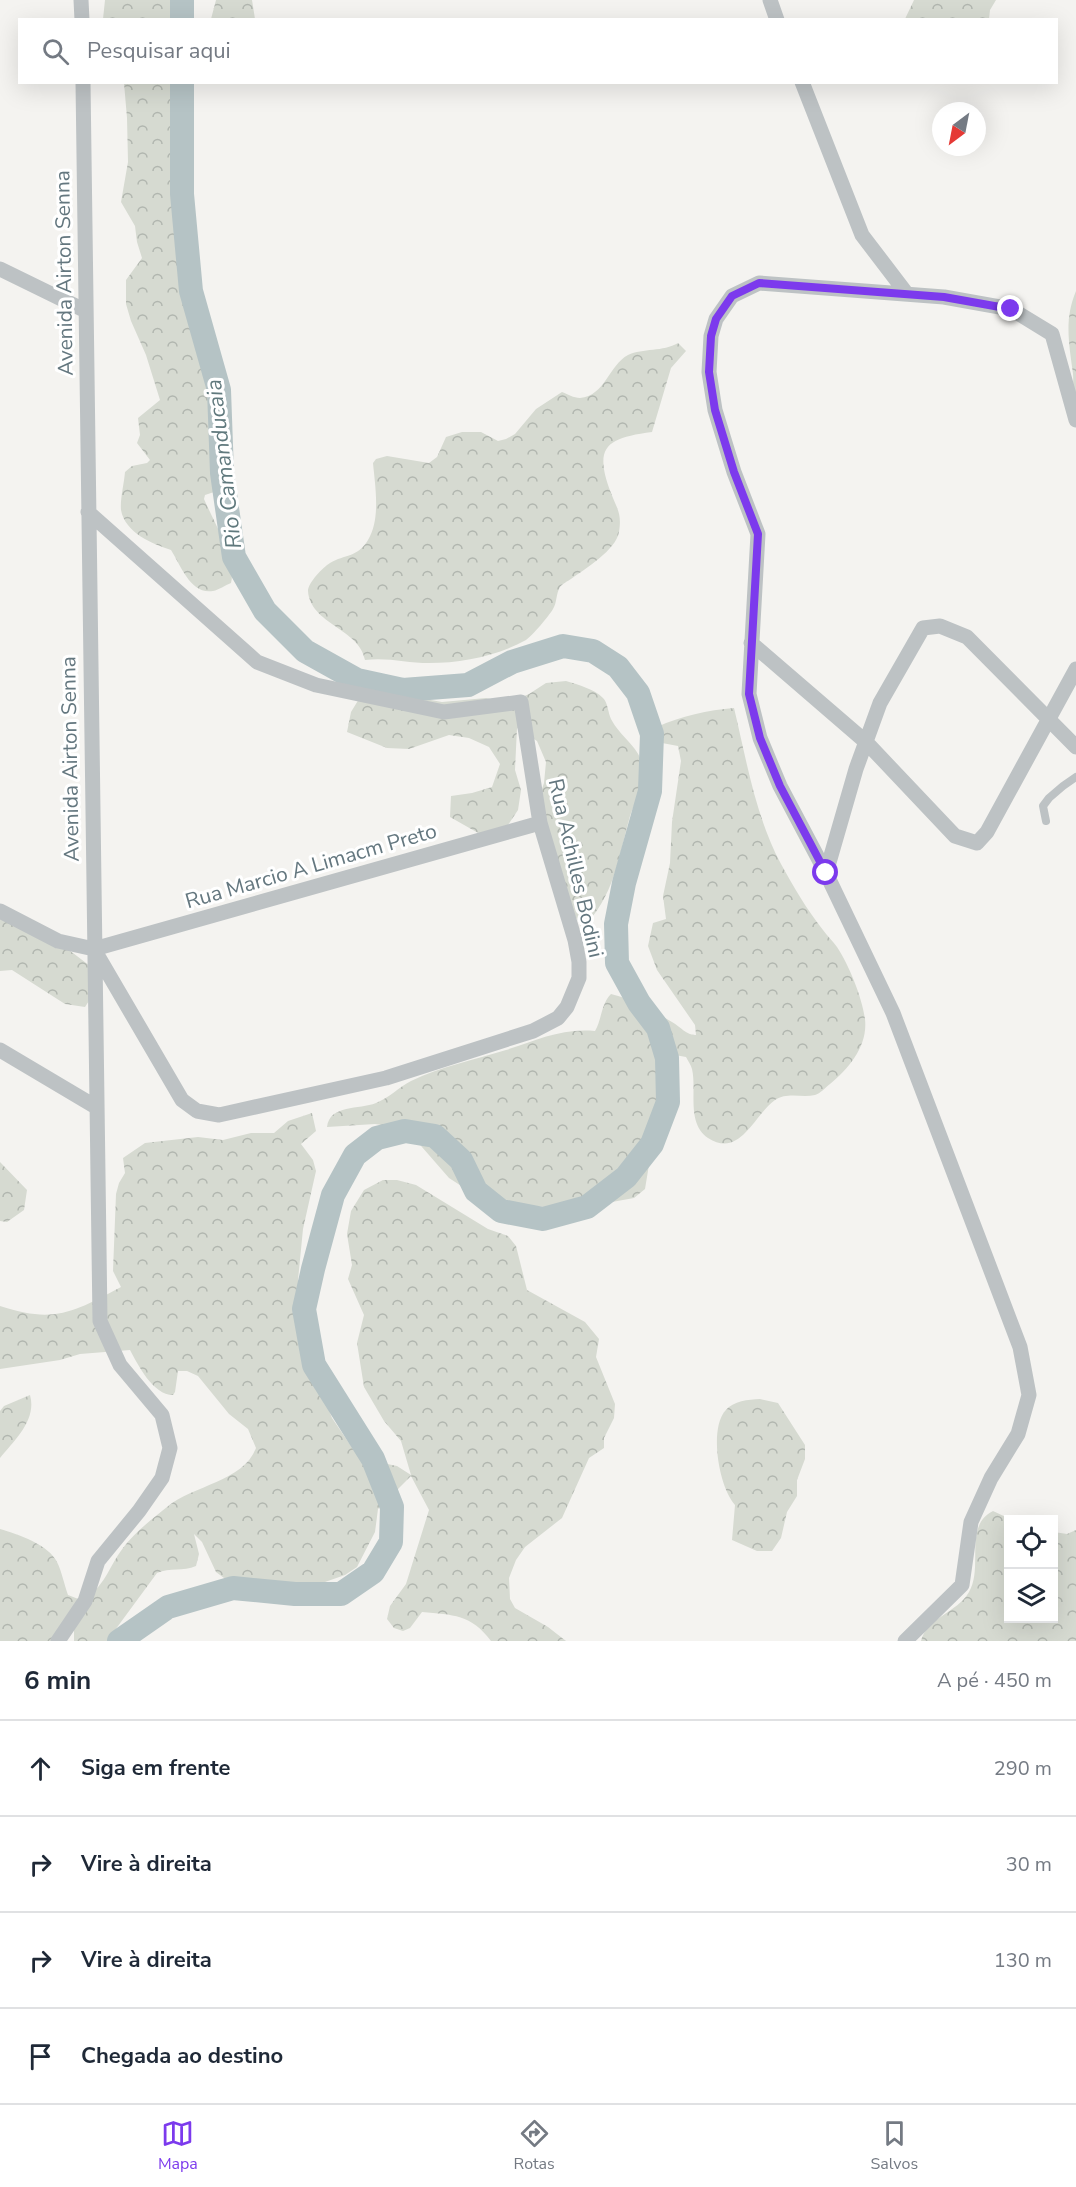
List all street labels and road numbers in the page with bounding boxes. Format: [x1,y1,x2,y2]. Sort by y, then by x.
street label: Avenida Airton Senna [48,170,80,376]
street label: Avenida Airton Senna [54,656,86,862]
street label: Rua Achilles Bodini [542,776,610,960]
street label: Rua Marcio A Limacm Preto [182,817,440,915]

